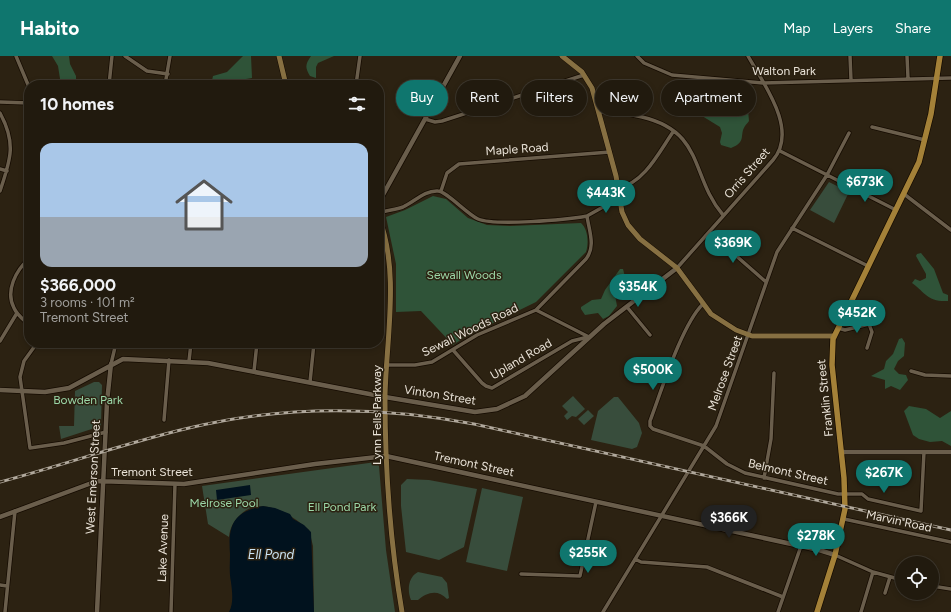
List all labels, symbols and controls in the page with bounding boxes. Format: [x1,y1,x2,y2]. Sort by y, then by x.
text: Habito [20,17,79,40]
text: Map [783,20,811,37]
text: Layers [833,20,873,37]
text: Share [895,20,931,37]
street label: Walton Park [752,64,816,78]
chip: Buy [396,80,448,116]
chip: Rent [456,80,513,116]
chip: Filters [521,80,587,116]
chip: New [595,80,653,116]
chip: Apartment [661,80,756,116]
icon: filters [346,93,368,115]
text: 10 homes [40,94,114,114]
street label: Maple Road [485,140,549,158]
street label: Orris Street [721,145,773,201]
icon: home [168,169,240,241]
pin: $673K [837,169,893,203]
text: $673K [846,174,884,189]
pin: $443K [578,180,634,214]
text: $443K [586,185,626,200]
pin: $369K [705,230,761,264]
text: $369K [714,235,752,250]
park label: Sewall Woods [427,268,502,282]
pin: $354K [610,274,666,308]
text: $366,000 [40,275,116,295]
text: $354K [619,279,657,294]
text: 3 rooms · 101 m² [40,295,135,310]
pin: $452K [829,300,885,334]
street label: Sewall Woods Road [419,301,521,359]
text: $452K [837,305,877,320]
text: Tremont Street [40,310,128,325]
street label: Melrose Street [705,333,745,413]
street label: Upland Road [488,336,554,382]
pin: $500K [625,357,681,391]
street label: Franklin Street [814,358,836,437]
text: $500K [633,362,673,377]
street label: Lynn Fells Parkway [370,364,384,465]
street label: Vinton Street [403,382,477,408]
park label: Bowden Park [53,393,123,407]
street label: West Emerson Street [83,419,103,534]
street label: Tremont Street [433,449,516,479]
street label: Belmont Street [747,456,830,488]
pin: $267K [856,460,912,494]
street label: Tremont Street [111,465,193,479]
text: $267K [865,465,903,480]
park label: Melrose Pool [190,496,258,510]
park label: Ell Pond Park [308,500,377,514]
pin: $366K [701,505,757,539]
street label: Marvin Road [865,507,933,535]
text: $366K [710,510,748,525]
street label: Lake Avenue [155,513,171,582]
pin: $278K [788,523,844,557]
text: $278K [797,528,835,543]
pin: $255K [560,540,616,574]
text: $255K [569,545,607,560]
water label: Ell Pond [248,547,295,562]
map controls [895,556,939,600]
button: locate [895,556,939,600]

